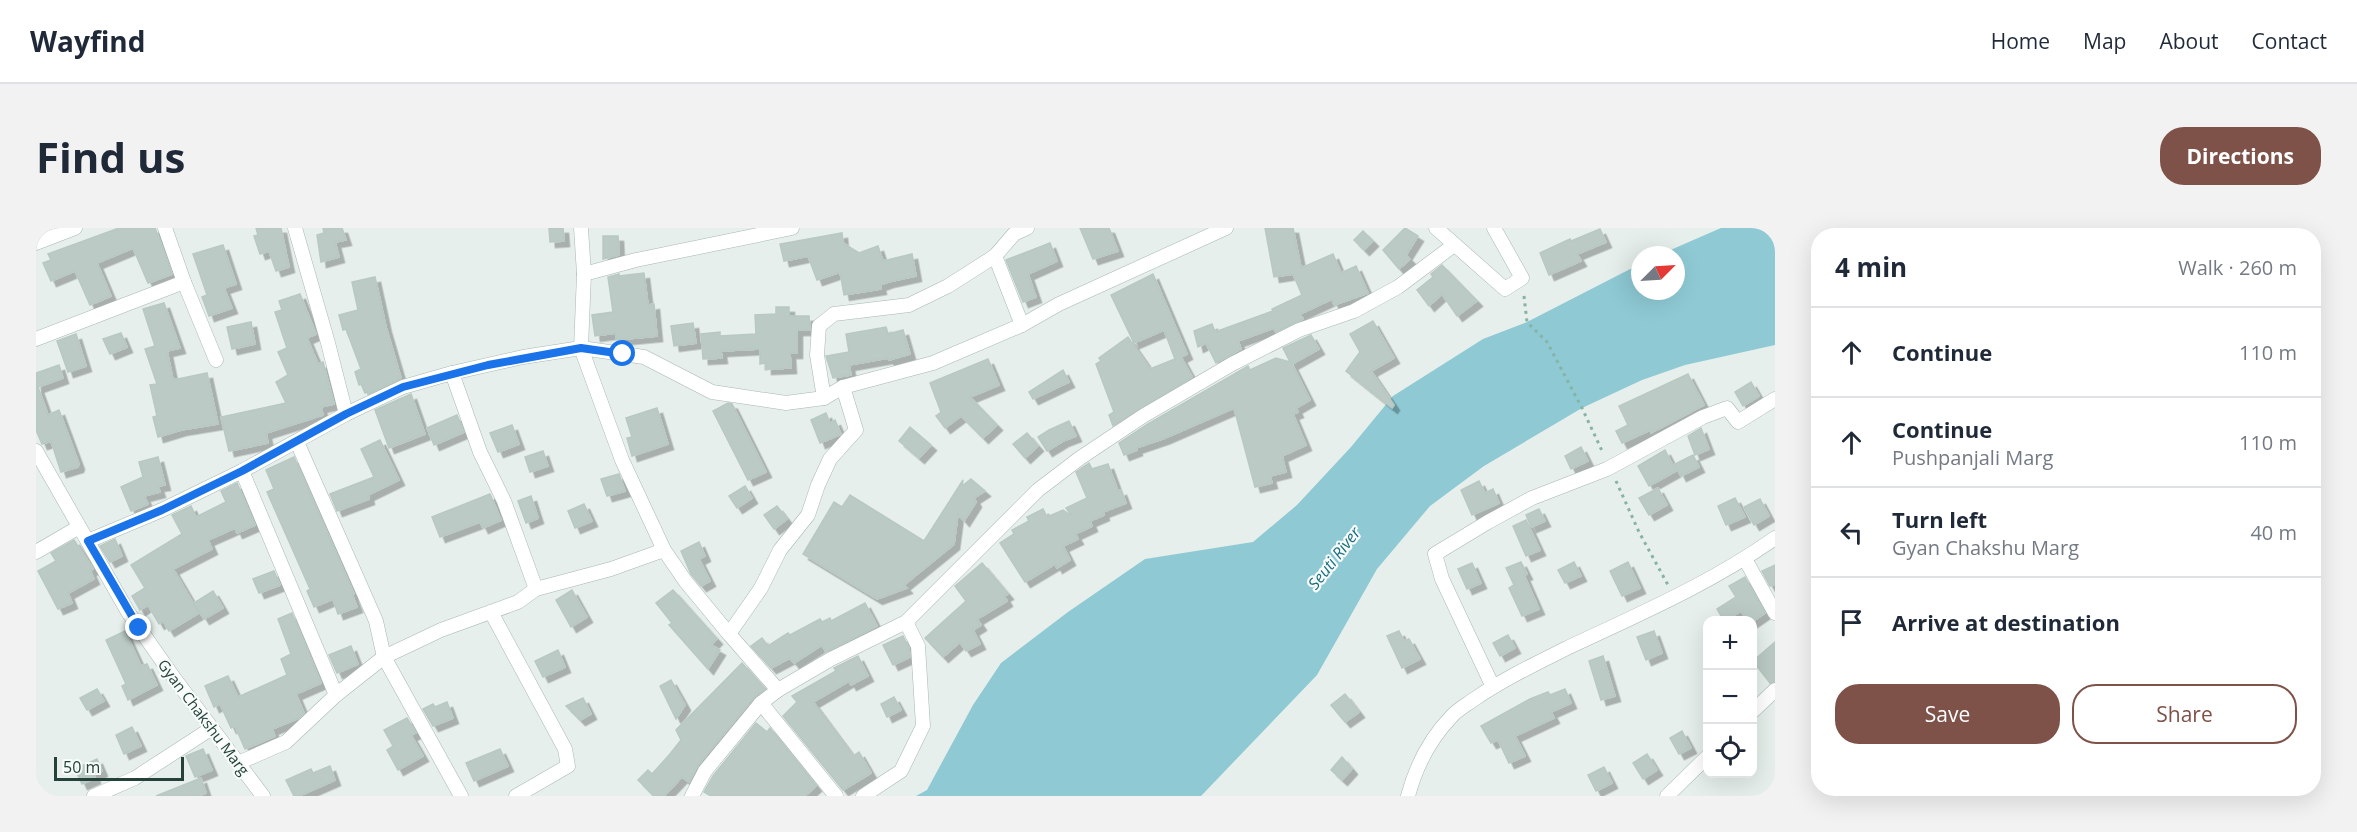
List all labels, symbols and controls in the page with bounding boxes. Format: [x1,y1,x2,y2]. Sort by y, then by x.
text: Wayfind [30,22,145,60]
text: Home [1991,27,2050,55]
text: Map [2083,27,2126,55]
text: About [2159,27,2219,55]
text: Contact [2252,27,2327,55]
button: Directions [2160,127,2321,185]
text: Find us [36,128,185,185]
north arrow [1631,246,1685,300]
text: 4 min [1835,249,1907,285]
text: Walk · 260 m [2178,254,2297,281]
icon: ahead [1835,336,1868,369]
text: Continue [1892,337,1992,367]
text: 110 m [2239,339,2297,366]
route start [609,340,635,366]
text: Continue [1892,414,1992,444]
icon: ahead [1835,426,1868,459]
text: 110 m [2239,429,2297,456]
text: Pushpanjali Marg [1892,444,2053,471]
text: Turn left [1892,504,1987,534]
icon: left [1835,516,1868,549]
text: 40 m [2250,519,2297,546]
water label: Seuti River [1303,522,1366,594]
text: Gyan Chakshu Marg [1892,534,2079,561]
icon: arrive [1835,606,1868,639]
text: Arrive at destination [1892,607,2120,637]
route end [125,614,151,640]
map controls [1703,616,1757,778]
button: + [1703,616,1757,670]
street label: Gyan Chakshu Marg [154,655,254,779]
button: − [1703,670,1757,724]
button: Save [1835,684,2060,744]
button: Share [2072,684,2297,744]
button: locate [1703,724,1757,778]
scale bar [54,754,184,782]
text: 50 m [63,756,100,778]

